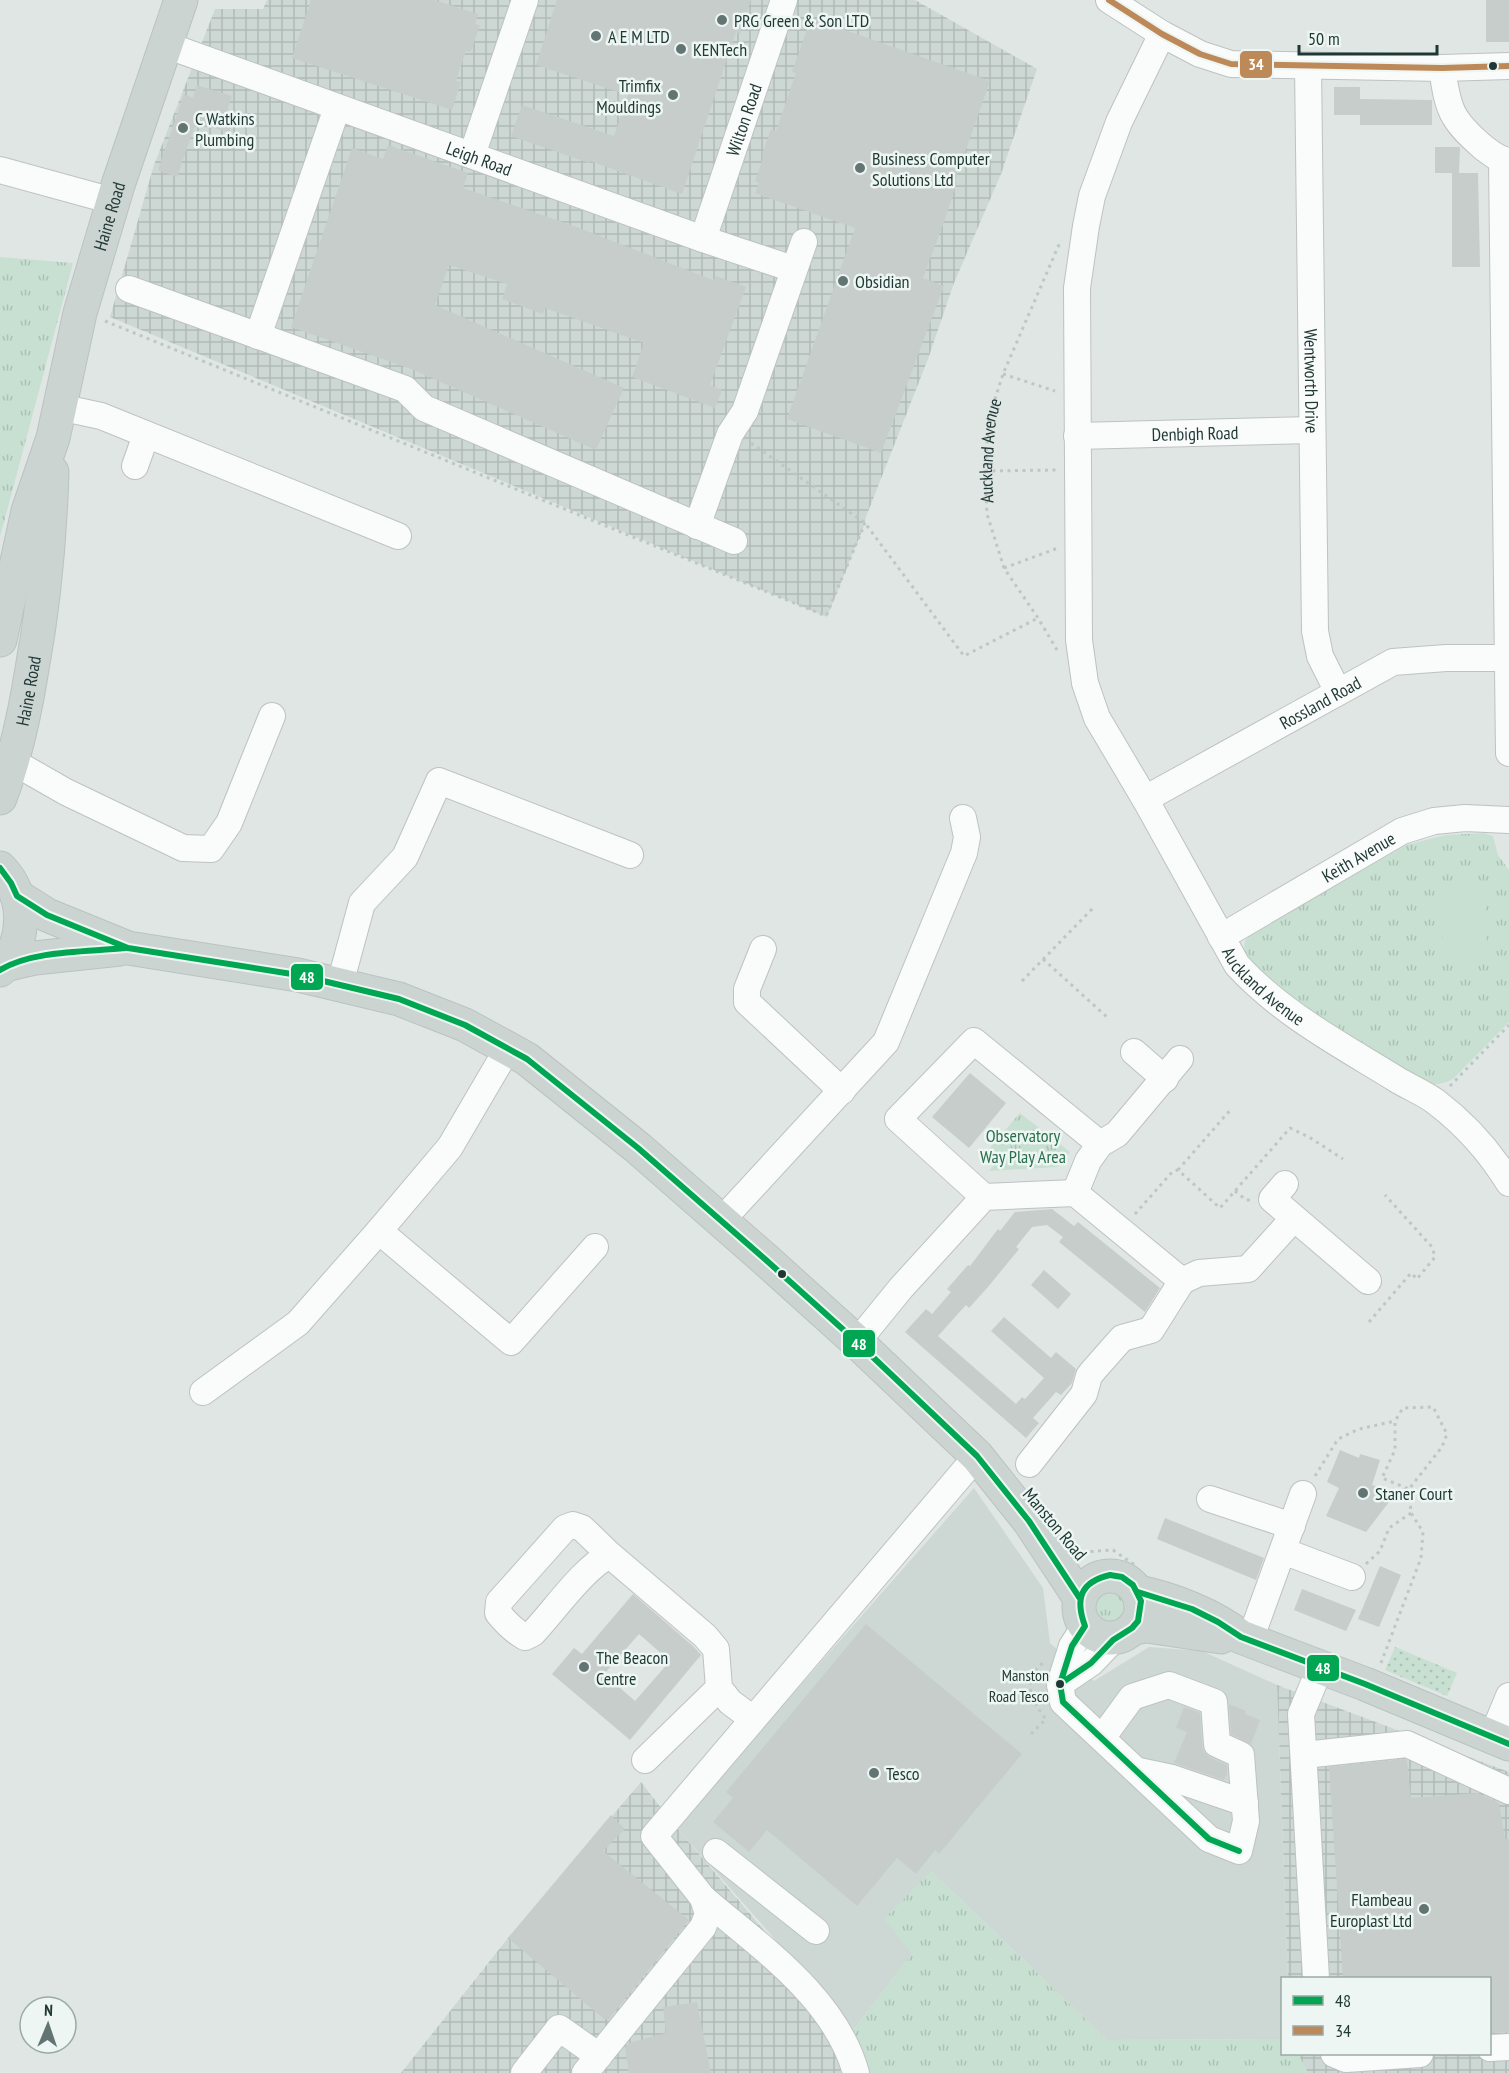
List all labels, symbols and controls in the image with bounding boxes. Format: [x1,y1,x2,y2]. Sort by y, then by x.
place label: PRG Green & Son LTD [734,9,869,32]
marker: PRG Green & Son LTD [715,13,729,27]
scale bar [1299,18,1437,56]
place label: A E M LTD [608,25,670,48]
text: 50 m [1308,27,1340,50]
marker: A E M LTD [589,29,603,43]
place label: KENTech [693,38,747,61]
marker: KENTech [674,42,688,56]
line badge: 34 [1239,50,1273,79]
text: 34 [1248,54,1264,74]
unlabelled marker [1487,60,1499,72]
place label: Trimfix Mouldings [596,74,662,118]
street label: Wilton Road [720,80,766,159]
marker: Trimfix Mouldings [666,88,680,102]
place label: C Watkins Plumbing [195,107,255,151]
marker: C Watkins Plumbing [176,121,190,135]
street label: Leigh Road [443,136,515,181]
place label: Business Computer Solutions Ltd [872,147,990,191]
marker: Business Computer Solutions Ltd [853,161,867,175]
street label: Haine Road [88,179,130,253]
place label: Obsidian [855,270,910,293]
marker: Obsidian [836,274,850,288]
street label: Wentworth Drive [1300,328,1324,434]
street label: Auckland Avenue [973,395,1006,504]
street label: Denbigh Road [1151,420,1239,446]
street label: Haine Road [10,654,46,728]
street label: Rossland Road [1275,671,1365,734]
street label: Keith Avenue [1317,826,1399,887]
street label: Auckland Avenue [1218,943,1309,1030]
line badge: 48 [290,963,324,991]
text: 48 [299,967,315,987]
park label: Observatory Way Play Area [980,1124,1066,1168]
unlabelled marker [776,1268,788,1280]
line badge: 48 [842,1329,876,1358]
text: 48 [851,1334,867,1354]
place label: Staner Court [1375,1482,1453,1505]
street label: Manston Road [1018,1483,1092,1565]
marker: Staner Court [1356,1486,1370,1500]
place label: The Beacon Centre [596,1646,668,1690]
line badge: 48 [1306,1654,1340,1682]
text: 48 [1315,1658,1331,1678]
marker: The Beacon Centre [577,1660,591,1674]
place label: Manston Road Tesco [989,1665,1049,1706]
marker: Manston Road Tesco [1054,1678,1066,1690]
place label: Tesco [886,1762,920,1785]
marker: Tesco [867,1766,881,1780]
place label: Flambeau Europlast Ltd [1330,1888,1412,1932]
marker: Flambeau Europlast Ltd [1417,1902,1431,1916]
legend [1281,1977,1491,2055]
text: 48 [1335,1989,1351,2012]
north arrow [18,1995,78,2055]
text: N [44,2000,53,2020]
text: 34 [1335,2019,1351,2042]

